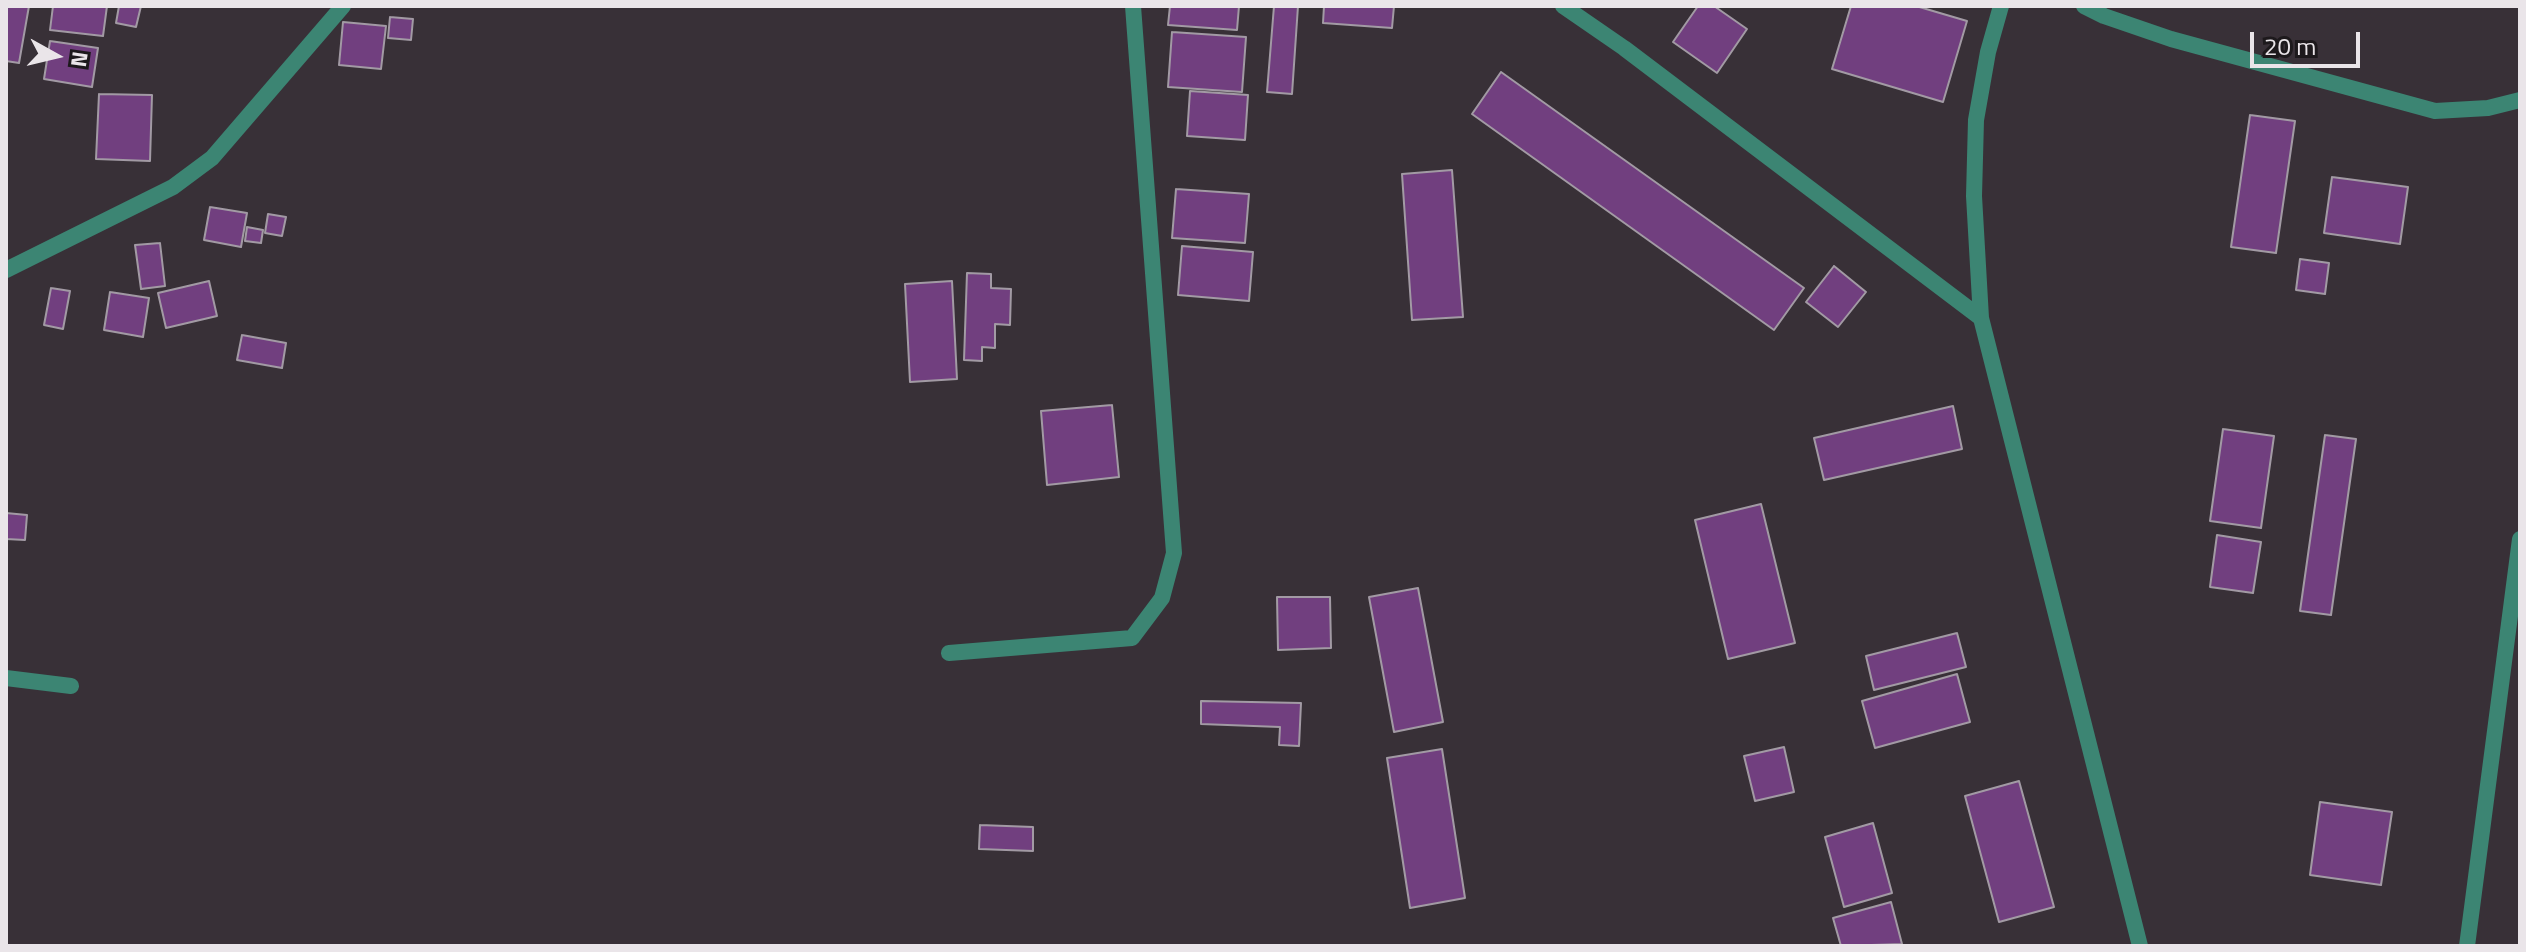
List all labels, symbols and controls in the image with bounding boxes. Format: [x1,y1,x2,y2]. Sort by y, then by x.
north arrow [16,16,96,96]
scale bar [2254,16,2364,66]
text: 20 m [2264,28,2316,64]
text: N [62,49,98,69]

